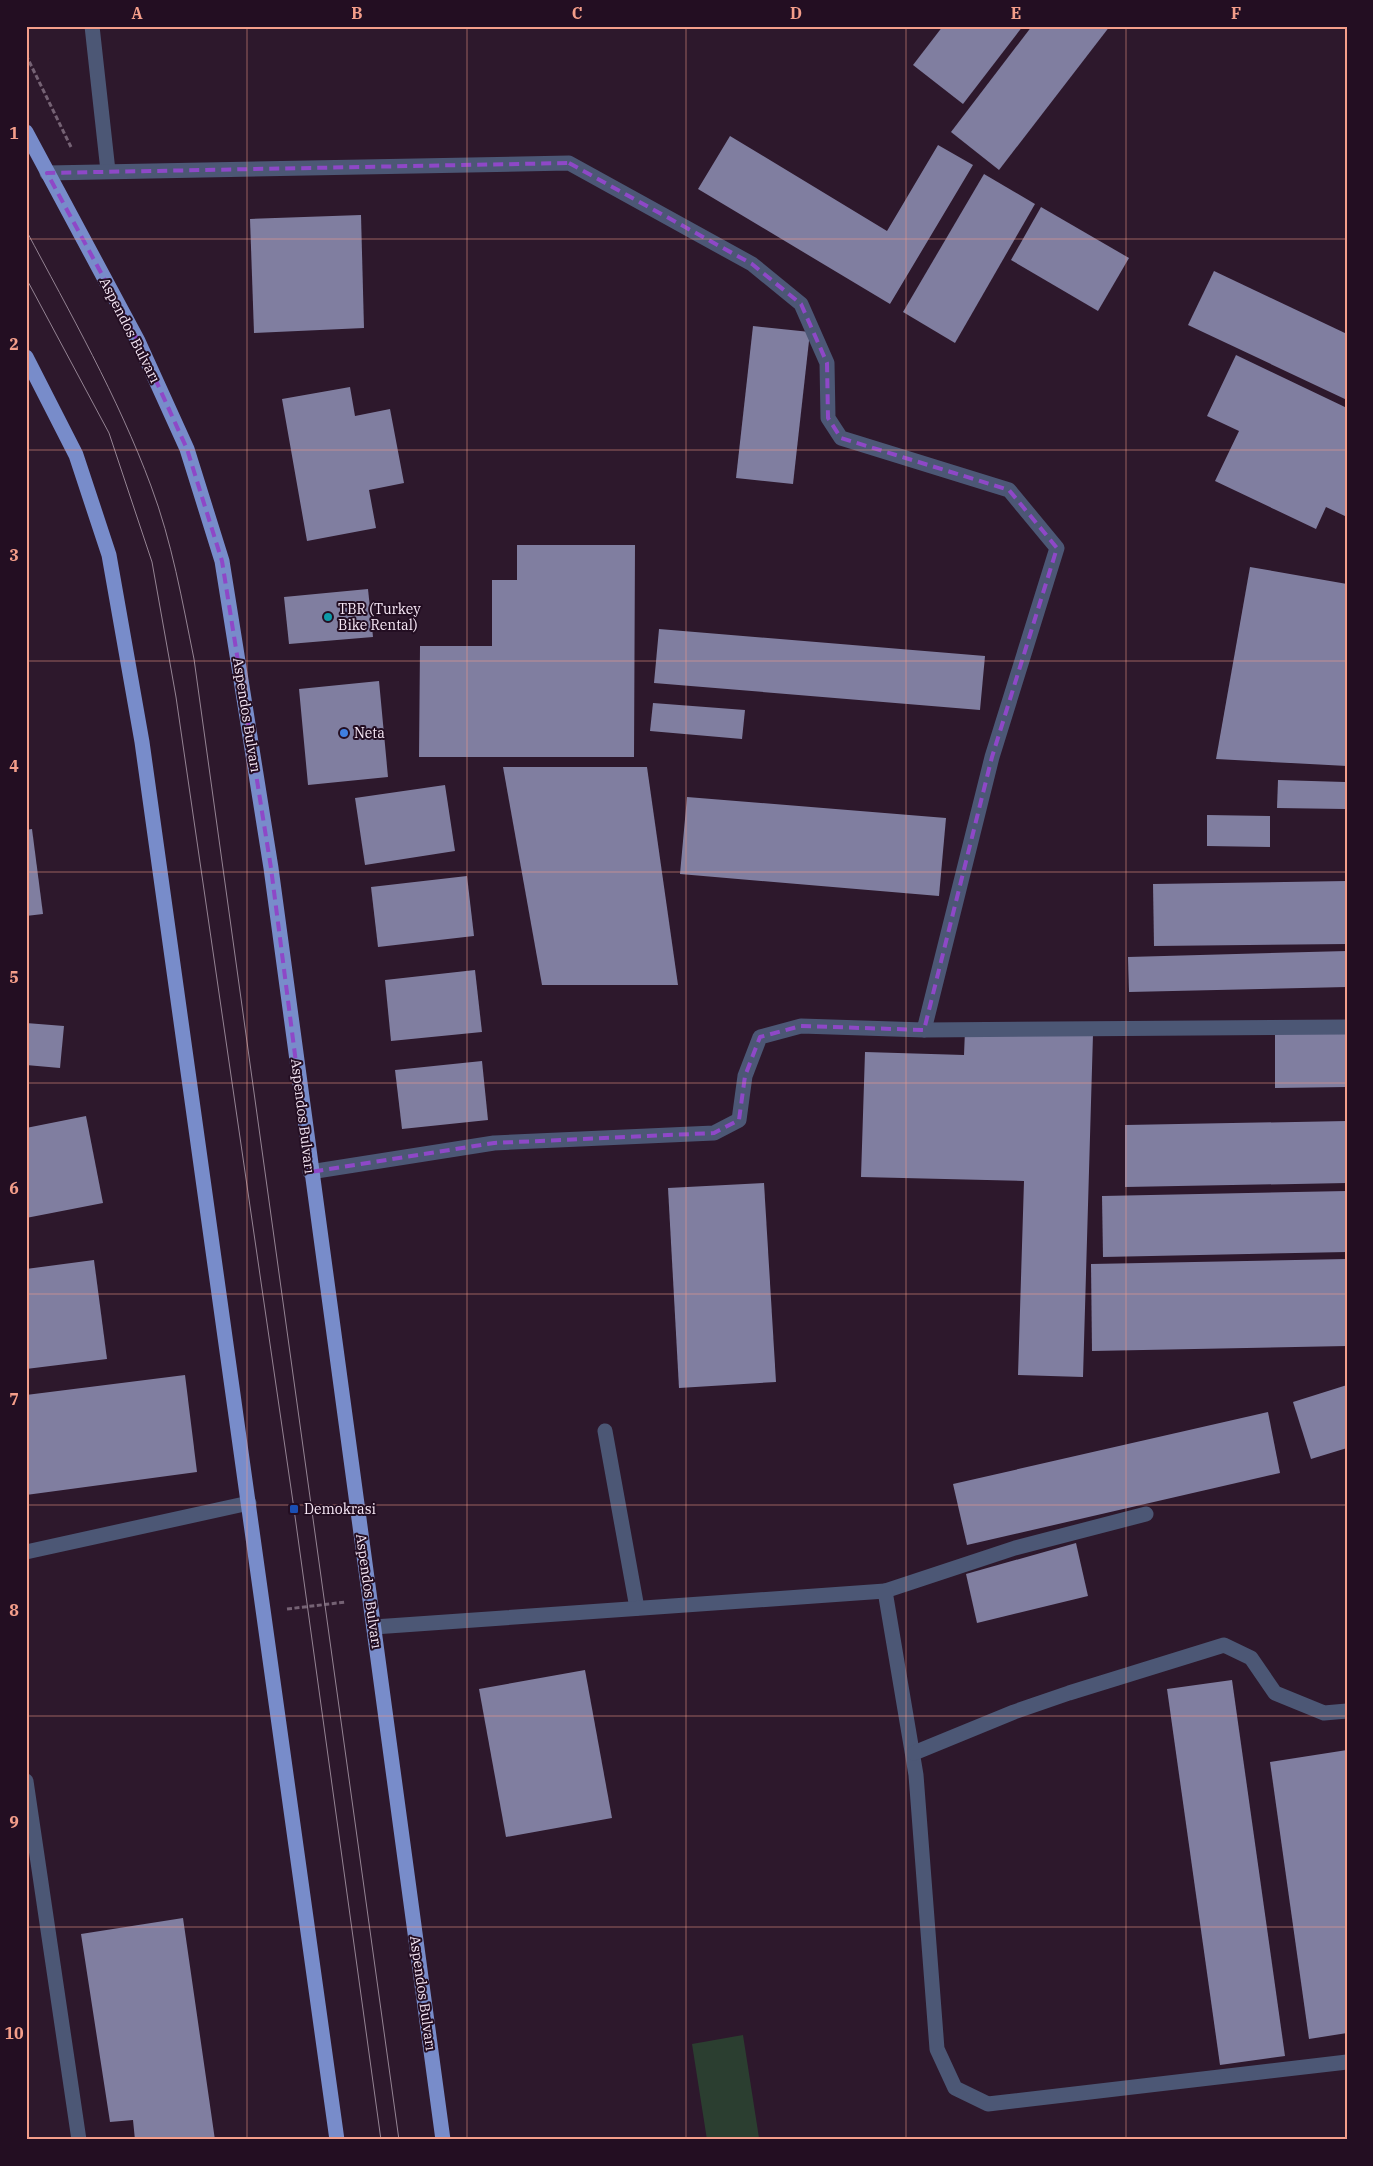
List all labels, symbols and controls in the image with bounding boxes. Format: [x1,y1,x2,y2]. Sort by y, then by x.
text: A [131,3,143,23]
text: B [351,3,363,23]
text: C [572,3,582,23]
text: D [790,3,802,23]
text: E [1011,3,1021,23]
text: F [1231,3,1241,23]
text: 1 [9,123,19,143]
street label: Aspendos Bulvarı [96,274,164,386]
text: 2 [9,334,19,354]
text: 3 [9,545,19,565]
place label: TBR (Turkey Bike Rental) [338,600,421,634]
marker: TBR (Turkey Bike Rental) [322,611,334,623]
street label: Aspendos Bulvarı [229,656,265,774]
place label: Neta [354,724,385,742]
marker: Neta [338,727,350,739]
text: 4 [9,756,19,776]
text: 5 [9,967,19,987]
street label: Aspendos Bulvarı [287,1057,319,1175]
text: 6 [9,1178,19,1198]
text: 7 [9,1389,19,1409]
place label: Demokrasi [304,1500,376,1518]
marker: Demokrasi [288,1503,300,1515]
street label: Aspendos Bulvarı [352,1532,386,1650]
text: 8 [9,1600,19,1620]
text: 9 [9,1812,19,1832]
street label: Aspendos Bulvarı [406,1934,440,2052]
text: 10 [4,2023,24,2043]

